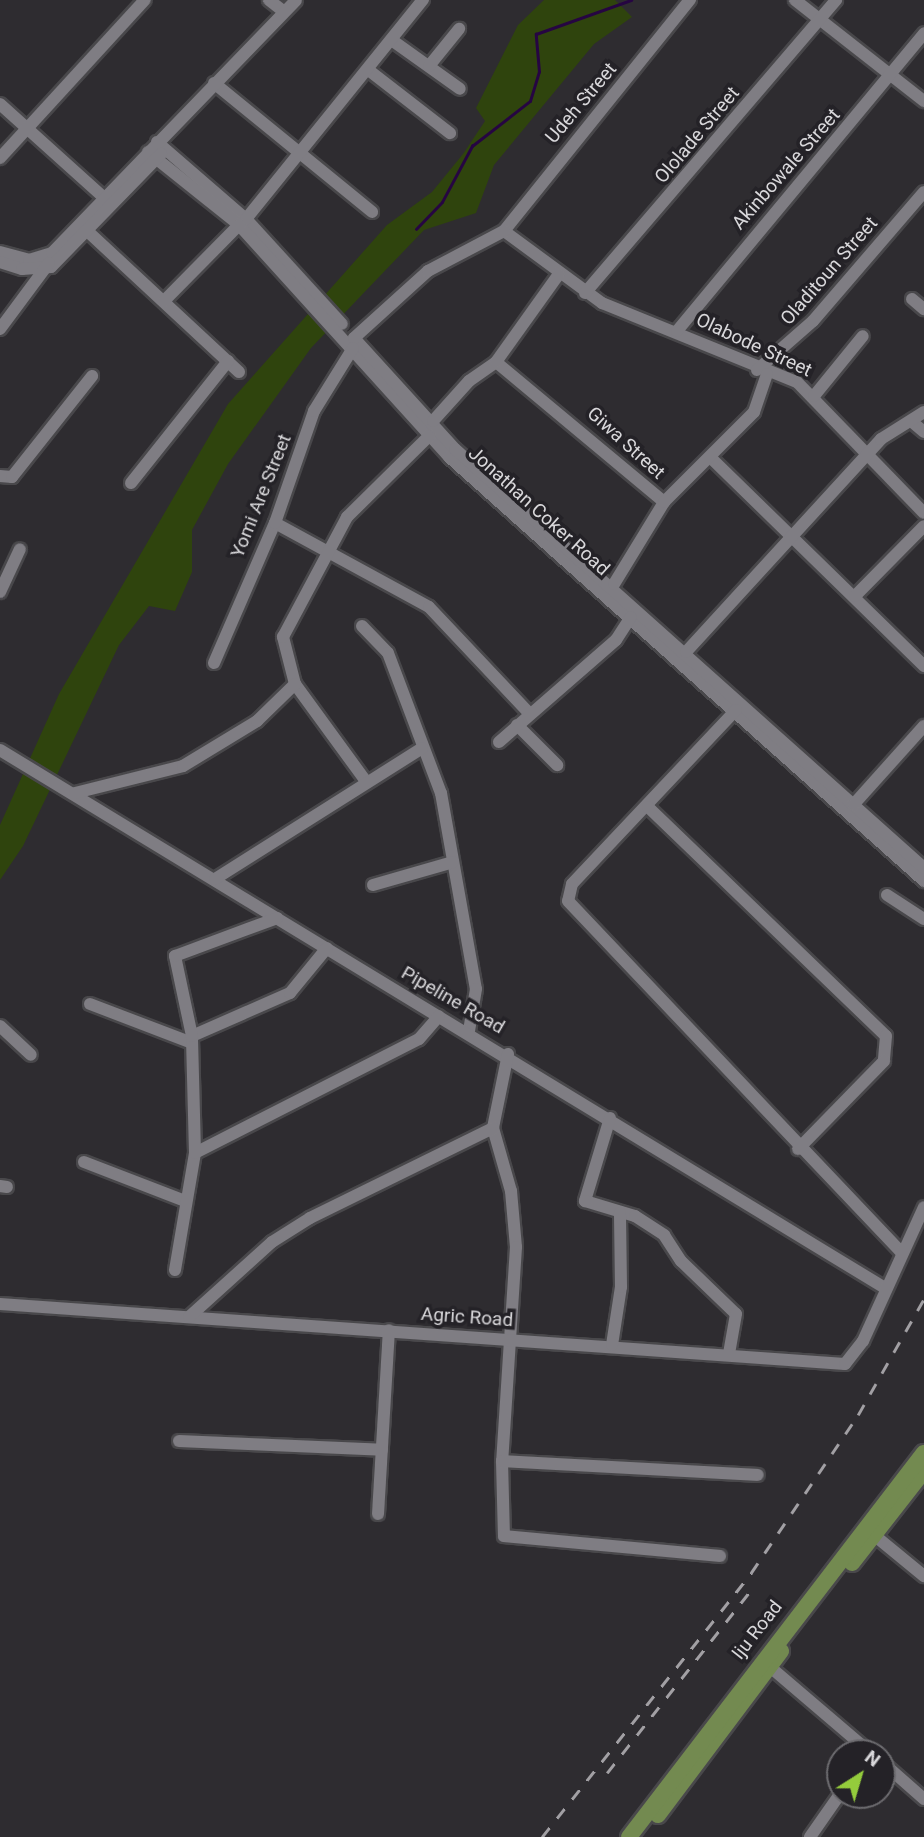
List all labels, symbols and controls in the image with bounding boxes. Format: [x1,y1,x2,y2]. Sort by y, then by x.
street label: Udeh Street [541,58,621,148]
street label: Ololade Street [650,82,744,188]
street label: Akinbowale Street [727,104,845,234]
street label: Oladitoun Street [776,212,882,330]
street label: Olabode Street [692,308,816,382]
street label: Giwa Street [582,402,670,484]
street label: Yomi Are Street [226,431,296,561]
street label: Jonathan Coker Road [464,442,614,580]
street label: Pipeline Road [397,961,509,1039]
street label: Agric Road [420,1302,514,1332]
street label: Iju Road [727,1596,787,1664]
north arrow [826,1739,896,1809]
text: N [860,1745,885,1772]

